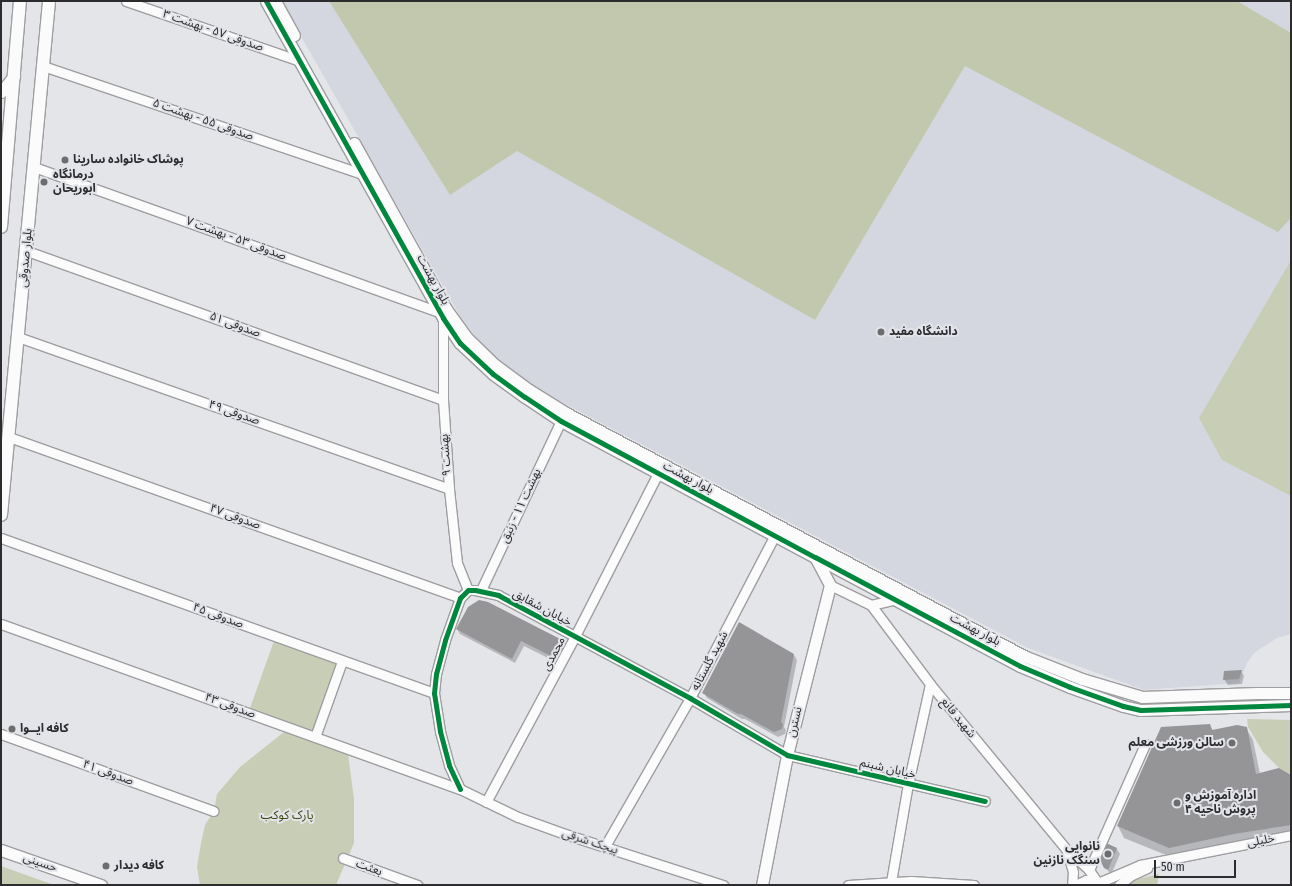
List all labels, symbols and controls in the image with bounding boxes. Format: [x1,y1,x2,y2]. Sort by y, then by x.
street label: صدوقی ۵۷ - بهشت ۳ [161,7,265,55]
street label: صدوقی ۵۵ - بهشت ۵ [151,96,255,144]
place label: پوشاک خانواده سارینا [73,153,184,167]
marker: پوشاک خانواده سارینا [60,155,70,165]
place label: درمانگاه ابوریحان [53,168,96,196]
marker: درمانگاه ابوریحان [38,176,50,188]
street label: صدوقی ۵۳ - بهشت ۷ [184,214,288,264]
street label: بلوار صدوقی [16,228,36,288]
street label: بلوار بهشت [413,252,453,308]
street label: صدوقی ۵۱ [207,309,263,341]
place label: دانشگاه مفید [889,325,958,339]
marker: دانشگاه مفید [876,327,886,337]
street label: صدوقی ۴۹ [206,398,262,428]
street label: بهشت ۹ [437,433,455,477]
street label: بلوار بهشت [660,459,716,497]
street label: بهشت ۱۱ - زنبق [498,467,544,545]
street label: صدوقی ۴۷ [207,501,263,533]
street label: خیابان شقایق [510,586,574,630]
street label: صدوقی ۴۵ [190,600,246,632]
street label: بلوار بهشت [947,611,1003,649]
street label: شهید گلستانه [688,629,732,693]
street label: محمدی [539,635,569,673]
street label: صدوقی ۴۳ [202,690,258,722]
street label: شهید قانع [937,695,979,741]
street label: نسترن [784,705,806,739]
place label: کافه ایــوا [20,722,69,736]
marker: کافه ایــوا [7,724,17,734]
place label: سالن ورزشی معلم [1128,736,1224,750]
marker: سالن ورزشی معلم [1227,738,1237,748]
street label: خیابان شبنم [859,756,917,782]
street label: صدوقی ۴۱ [80,757,136,789]
place label: اداره آموزش و پروش ناحیه ۴ [1185,789,1256,817]
marker: اداره آموزش و پروش ناحیه ۴ [1172,798,1182,808]
park label: پارک کوکب [260,809,314,823]
street label: پیچک شرقی [560,826,620,858]
street label: خلیلی [1246,831,1276,851]
place label: نانوایی سنگک نازنین [1033,840,1100,868]
marker: نانوایی سنگک نازنین [1103,849,1113,859]
street label: حسینی [21,851,59,875]
scale bar [1156,852,1238,878]
street label: بعثت [354,857,384,879]
place label: کافه دیدار [114,859,164,873]
text: 50 m [1161,860,1185,874]
marker: کافه دیدار [101,861,111,871]

